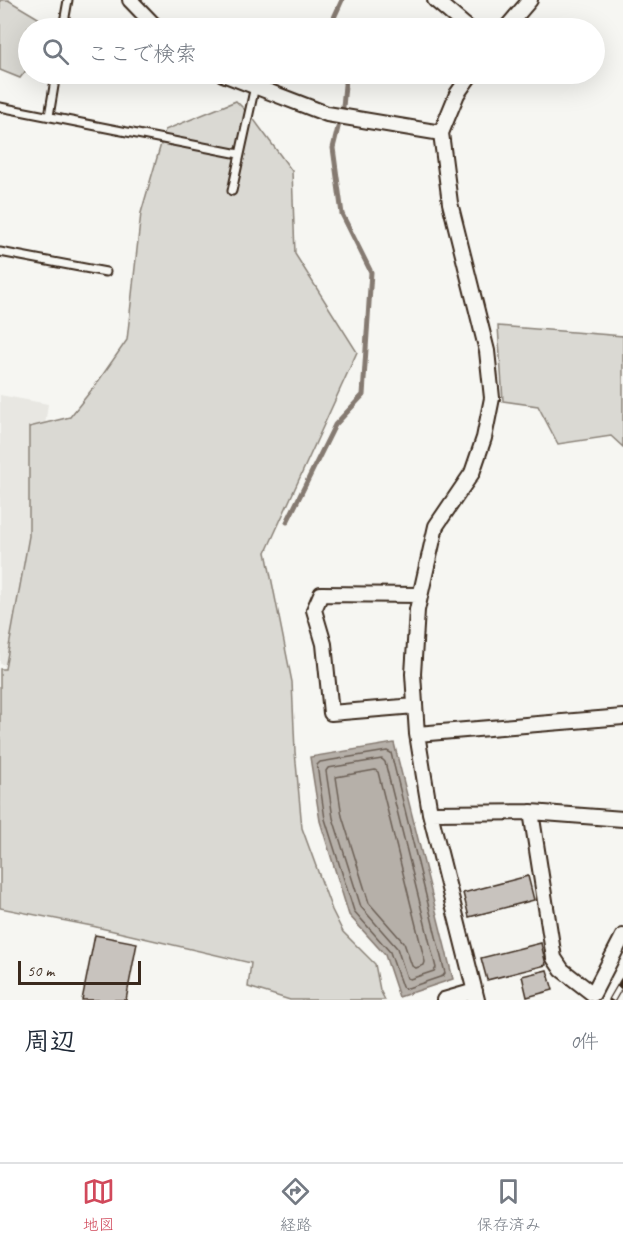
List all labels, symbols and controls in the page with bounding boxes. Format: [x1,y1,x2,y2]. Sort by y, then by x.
search box [18,18,605,84]
icon: search [39,35,72,68]
text: ここで検索 [87,40,197,68]
scale bar [18,958,141,986]
text: 50 m [27,961,54,981]
text: 周辺 [24,1025,76,1058]
text: 0件 [570,1029,599,1054]
tab: 地図 [82,1175,115,1235]
tab: 経路 [279,1175,312,1235]
tab: 保存済み [477,1175,541,1235]

